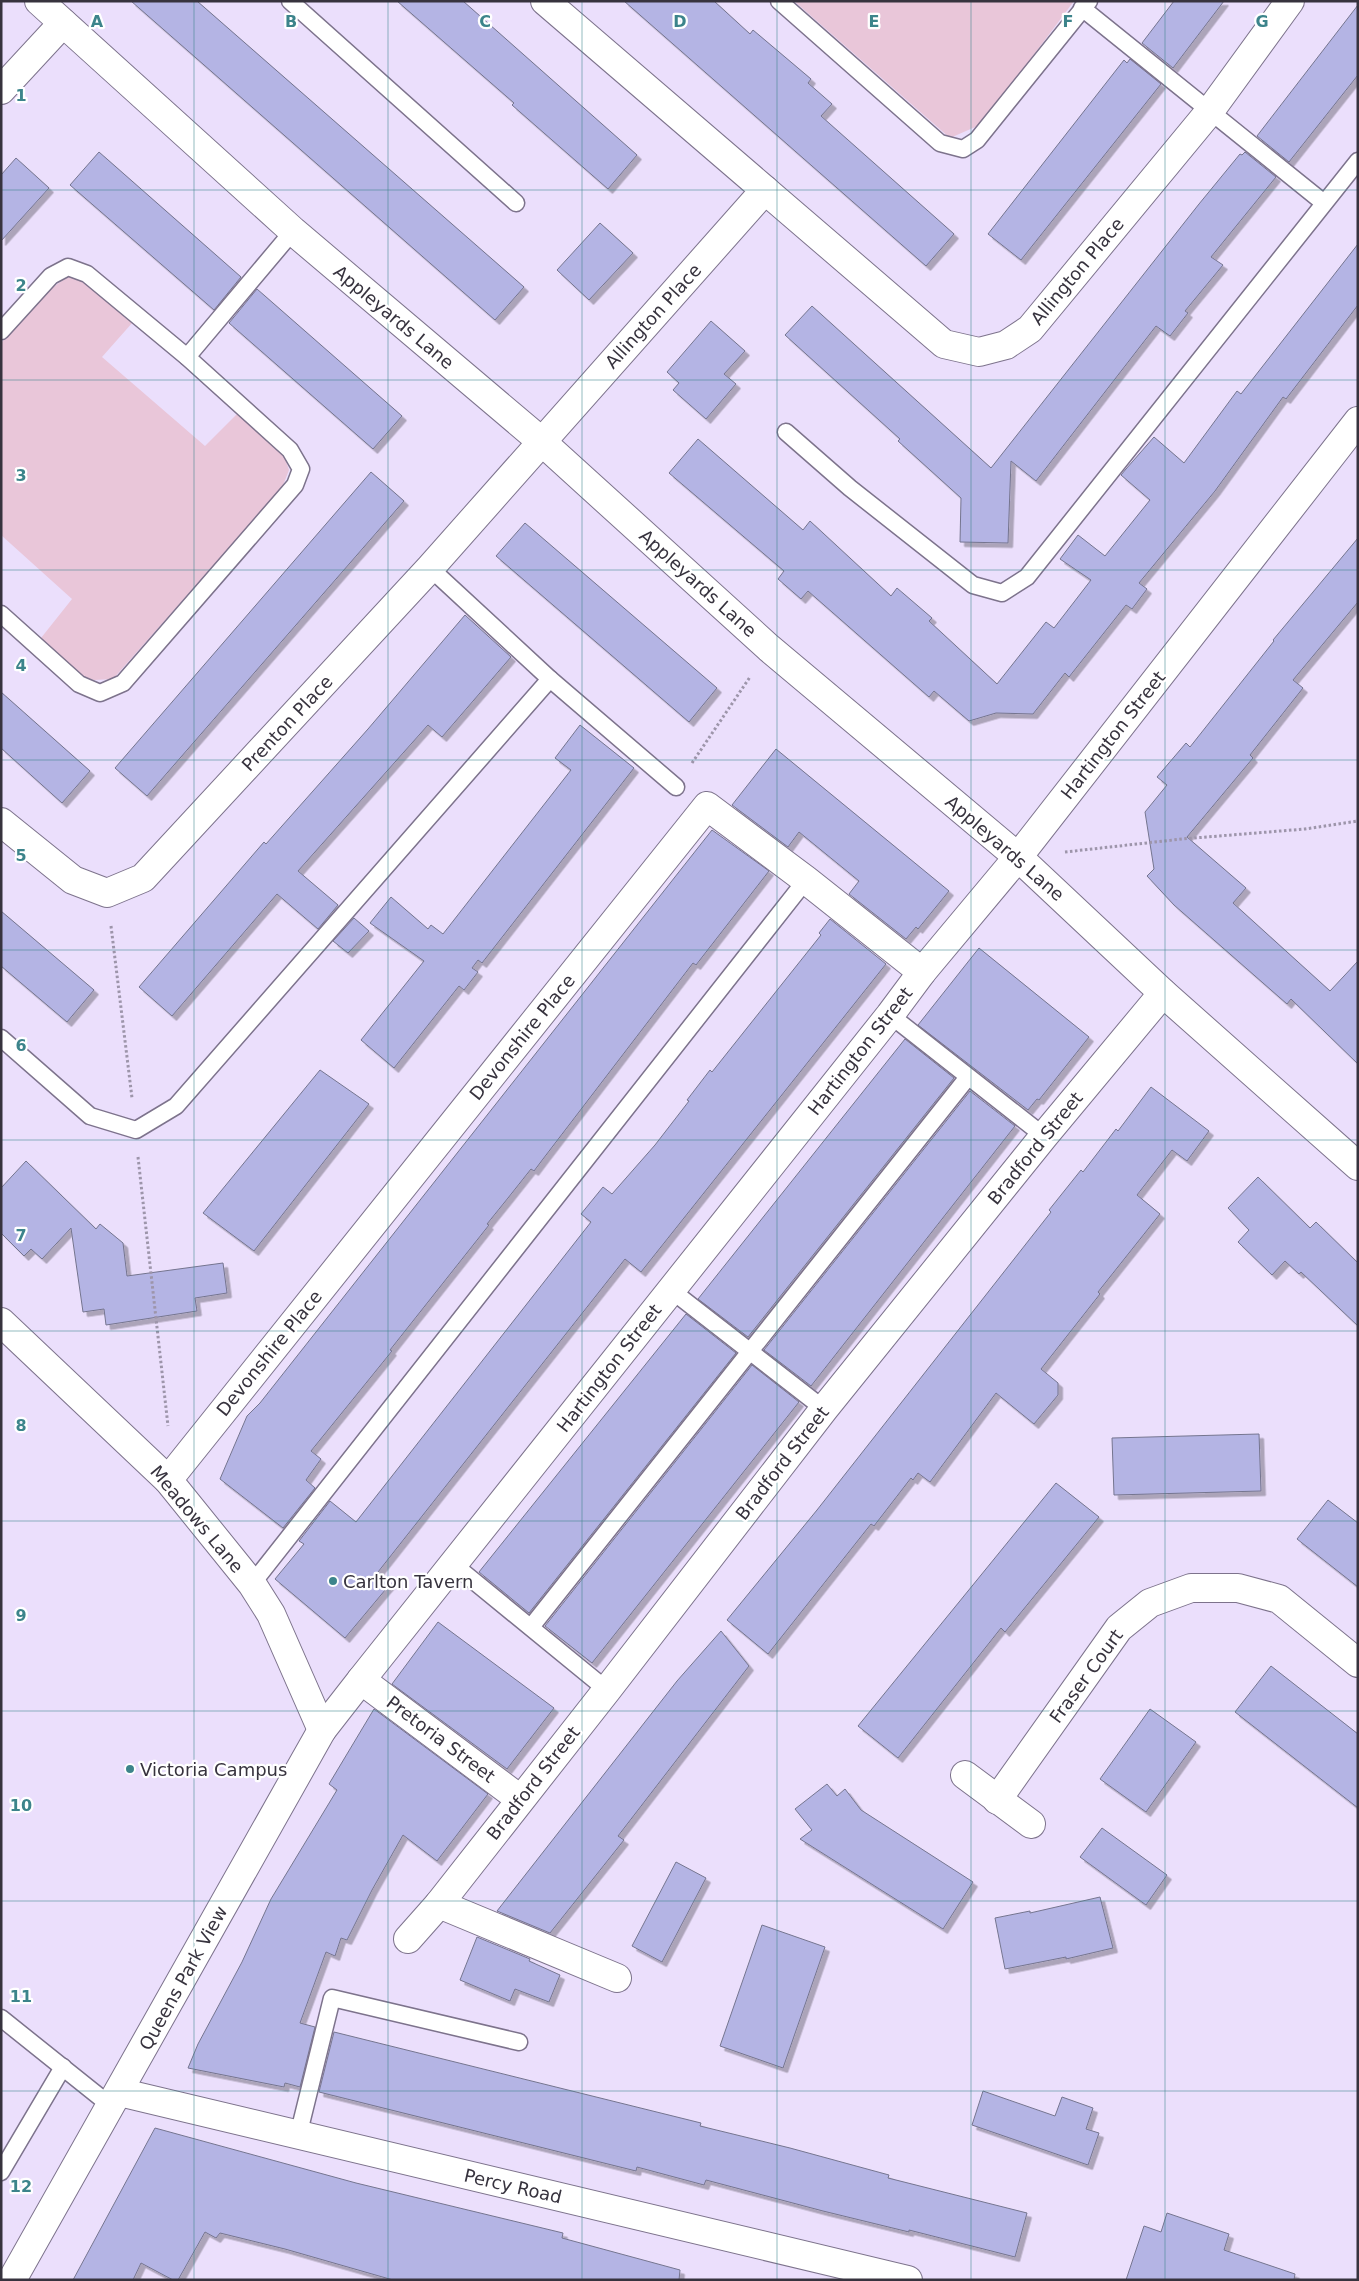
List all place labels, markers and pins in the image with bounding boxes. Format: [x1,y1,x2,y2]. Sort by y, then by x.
place label: Carlton Tavern [343,1571,473,1592]
marker: Carlton Tavern [327,1575,339,1587]
place label: Victoria Campus [140,1759,287,1780]
marker: Victoria Campus [124,1763,136,1775]

